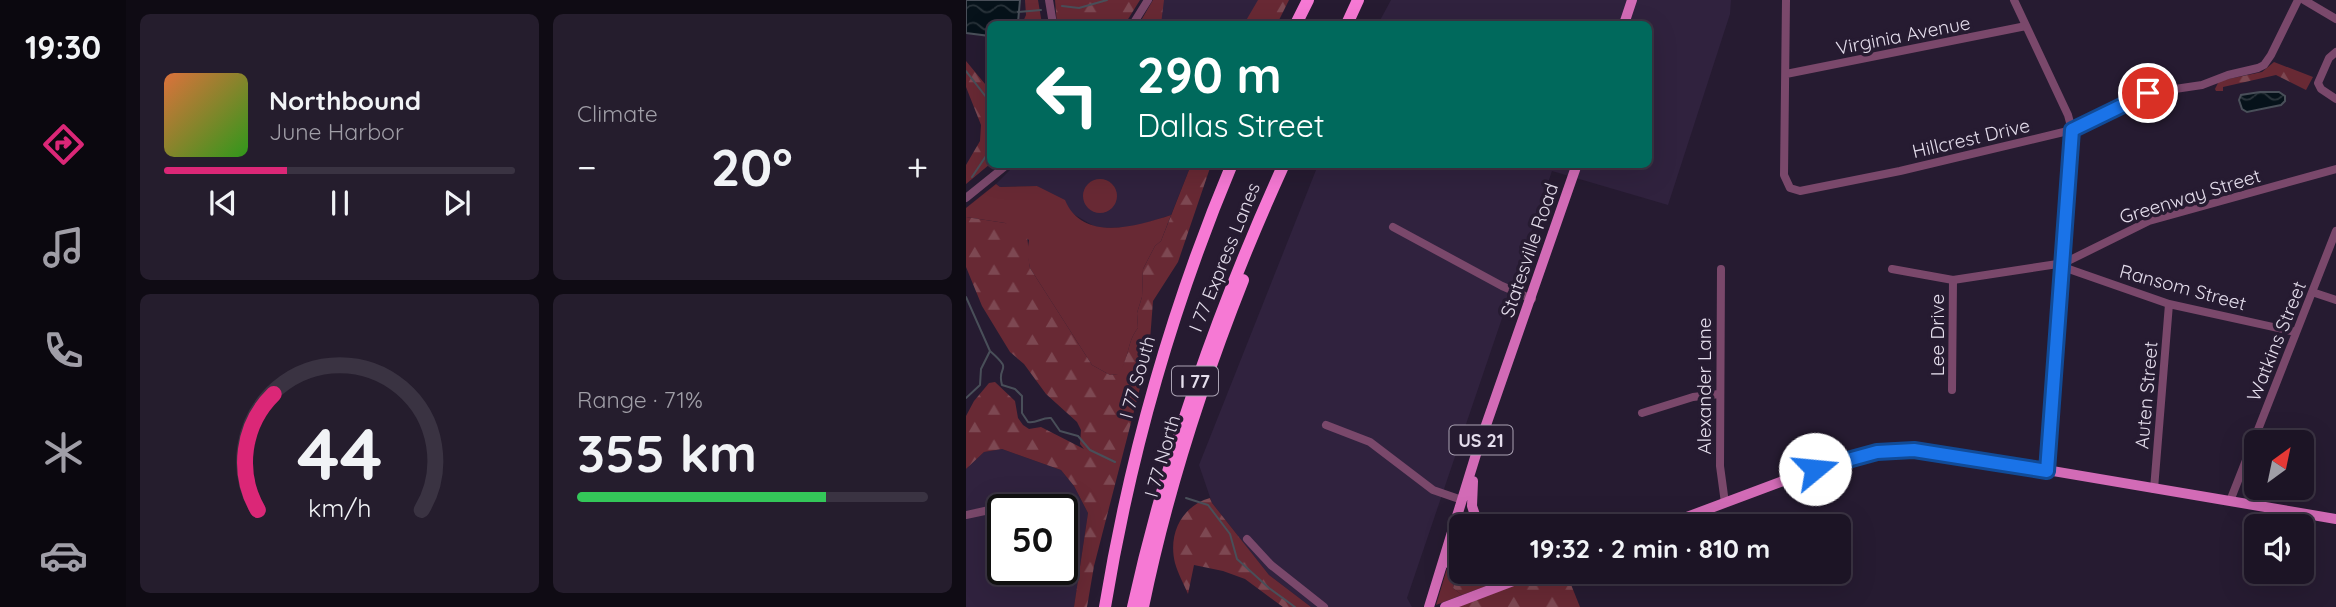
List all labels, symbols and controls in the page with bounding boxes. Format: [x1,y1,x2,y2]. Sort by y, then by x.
street label: Virginia Avenue [1834,10,1972,60]
text: 19:30 [25,27,101,67]
text: 290 m [1137,44,1282,105]
icon: left [1022,49,1113,140]
pin [2118,63,2178,123]
icon: arrive [2129,74,2167,112]
text: Northbound [269,84,421,117]
text: Climate [577,99,658,128]
text: Dallas Street [1137,105,1325,145]
street label: Hillcrest Drive [1910,113,2032,163]
text: June Harbor [269,117,404,146]
icon: directions [39,120,88,169]
text: 20° [711,134,793,199]
text: − [577,143,597,191]
text: + [907,143,928,191]
street label: Greenway Street [2117,163,2263,229]
street label: I 77 Express Lanes [1183,179,1265,335]
street label: Statesville Road [1495,180,1563,320]
icon: previous [204,184,242,222]
icon: pause [321,184,359,222]
icon: next [438,184,476,222]
icon: music [39,223,88,272]
street label: Ransom Street [2117,259,2249,315]
street label: Watkins Street [2241,277,2311,405]
street label: Lee Drive [1925,294,1949,376]
street label: Alexander Lane [1692,318,1716,454]
icon: phone [39,326,88,375]
street label: I 77 South [1114,333,1160,421]
street label: Auten Street [2129,340,2163,450]
road number: I 77 [1172,366,1218,396]
text: Range · 71% [577,385,703,414]
text: 44 [297,407,382,498]
street label: I 77 North [1139,412,1185,500]
text: 355 km [577,420,757,485]
road number: US 21 [1450,426,1512,454]
icon: climate [39,428,88,477]
north arrow [2244,430,2314,500]
map controls [2244,430,2314,584]
position arrow [1778,432,1852,506]
text: km/h [308,491,371,522]
speed limit sign: 50 [987,494,1078,585]
button: sound [2244,514,2314,584]
icon: car [39,531,88,580]
text: 19:32 · 2 min · 810 m [1530,532,1770,565]

